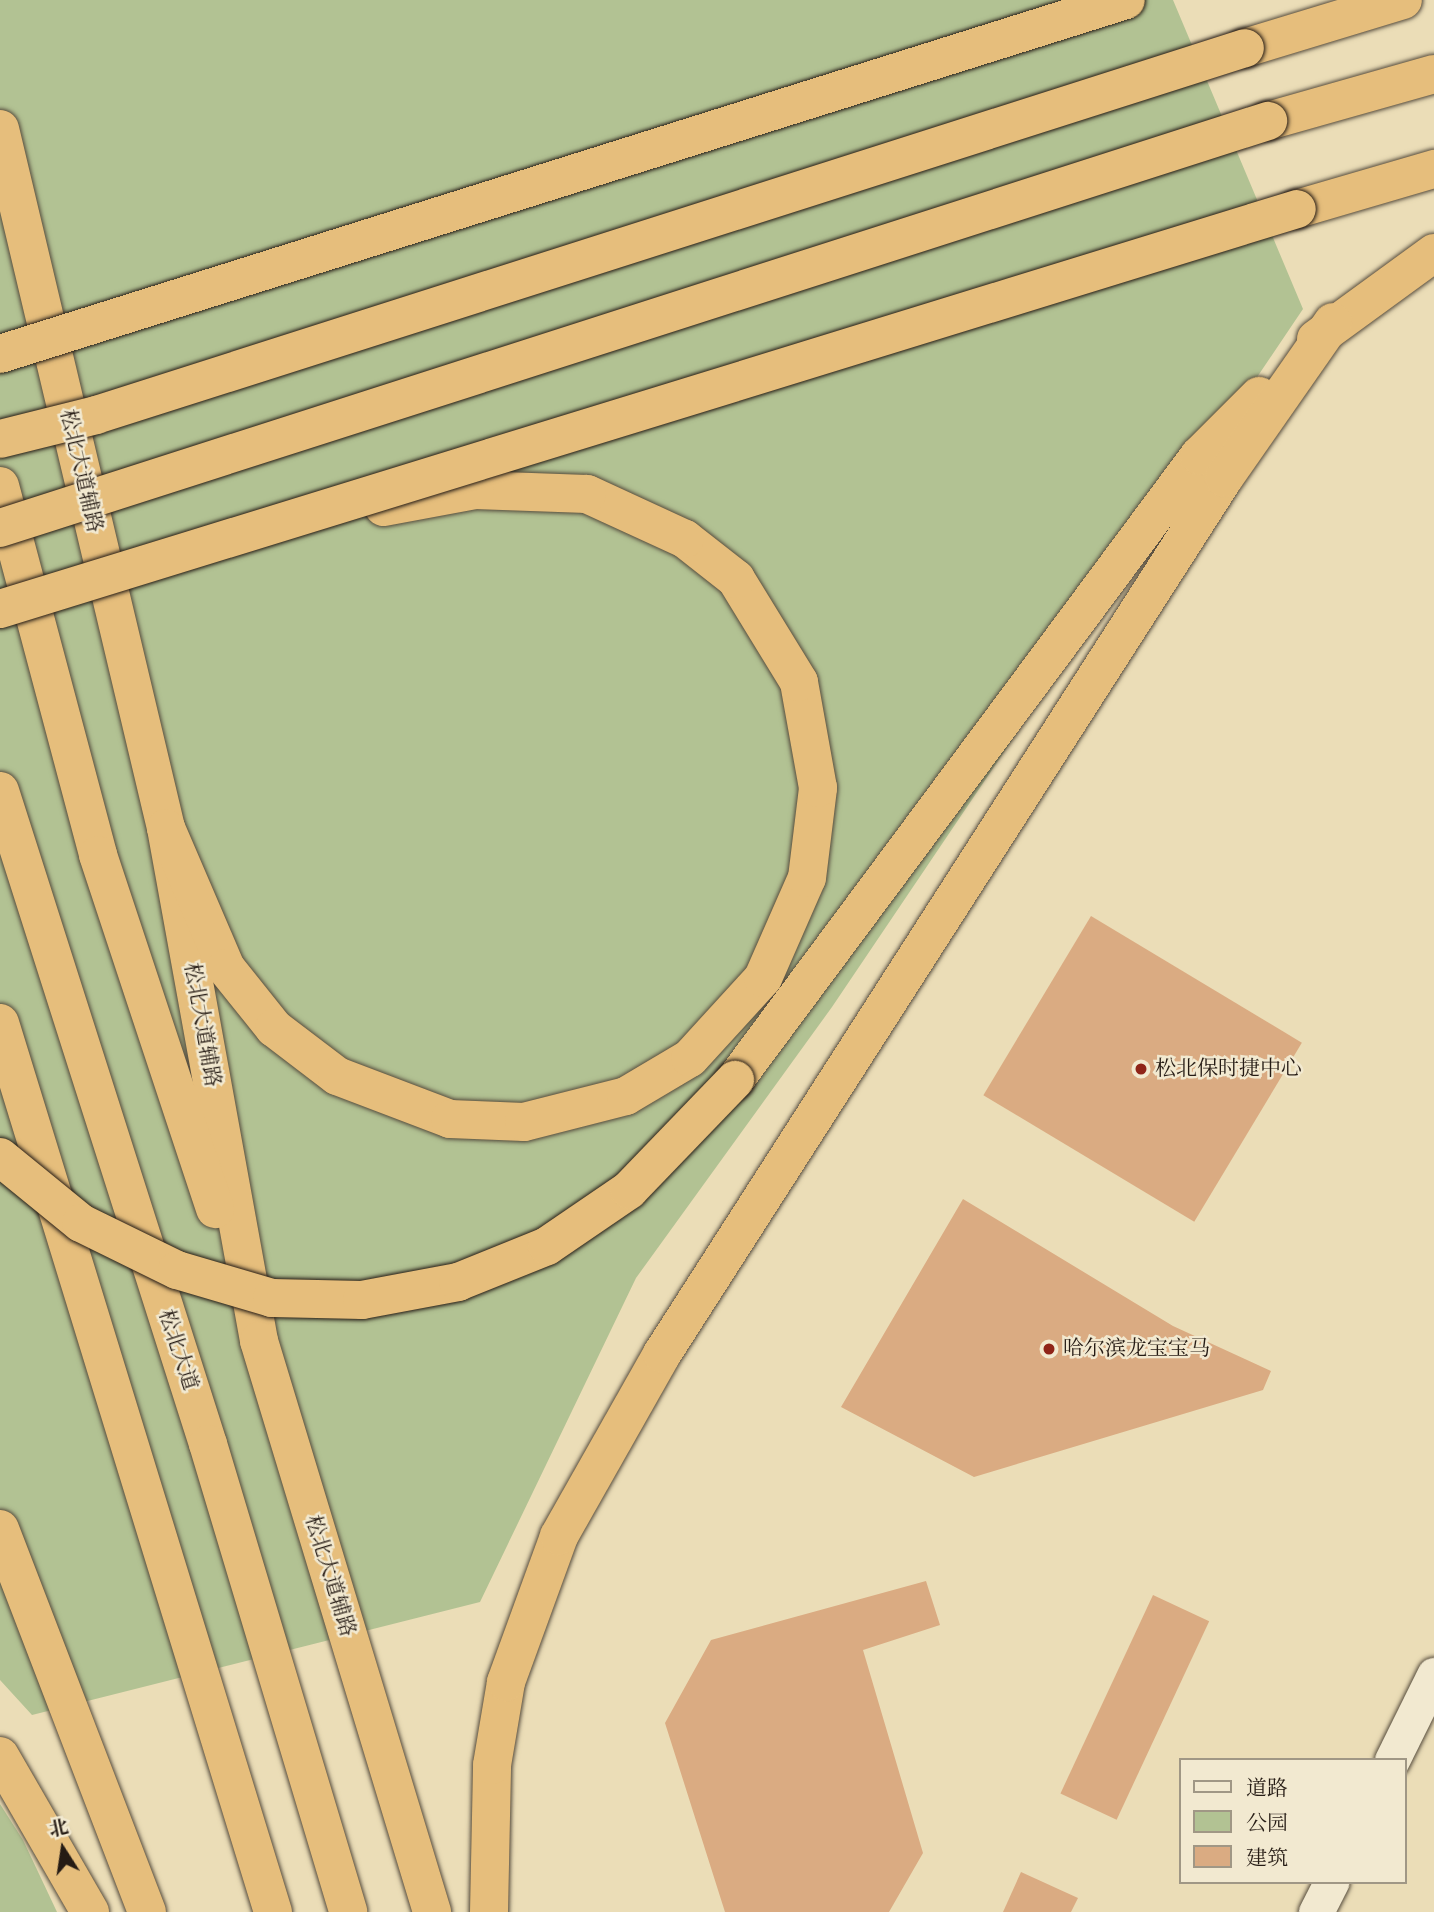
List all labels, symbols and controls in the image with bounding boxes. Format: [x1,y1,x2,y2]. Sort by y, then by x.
street label: 松北大道辅路 [55,407,107,535]
street label: 松北大道辅路 [179,961,225,1089]
place label: 松北保时捷中心 [1155,1056,1302,1082]
marker: 松北保时捷中心 [1133,1061,1149,1077]
street label: 松北大道 [153,1306,203,1394]
place label: 哈尔滨龙宝宝马 [1063,1336,1210,1362]
marker: 哈尔滨龙宝宝马 [1041,1341,1057,1357]
street label: 松北大道辅路 [300,1512,360,1640]
legend [1178,1758,1406,1884]
text: 道路 [1246,1775,1288,1802]
text: 公园 [1246,1810,1288,1837]
north arrow [28,1814,98,1884]
text: 北 [47,1815,70,1842]
text: 建筑 [1246,1845,1288,1872]

